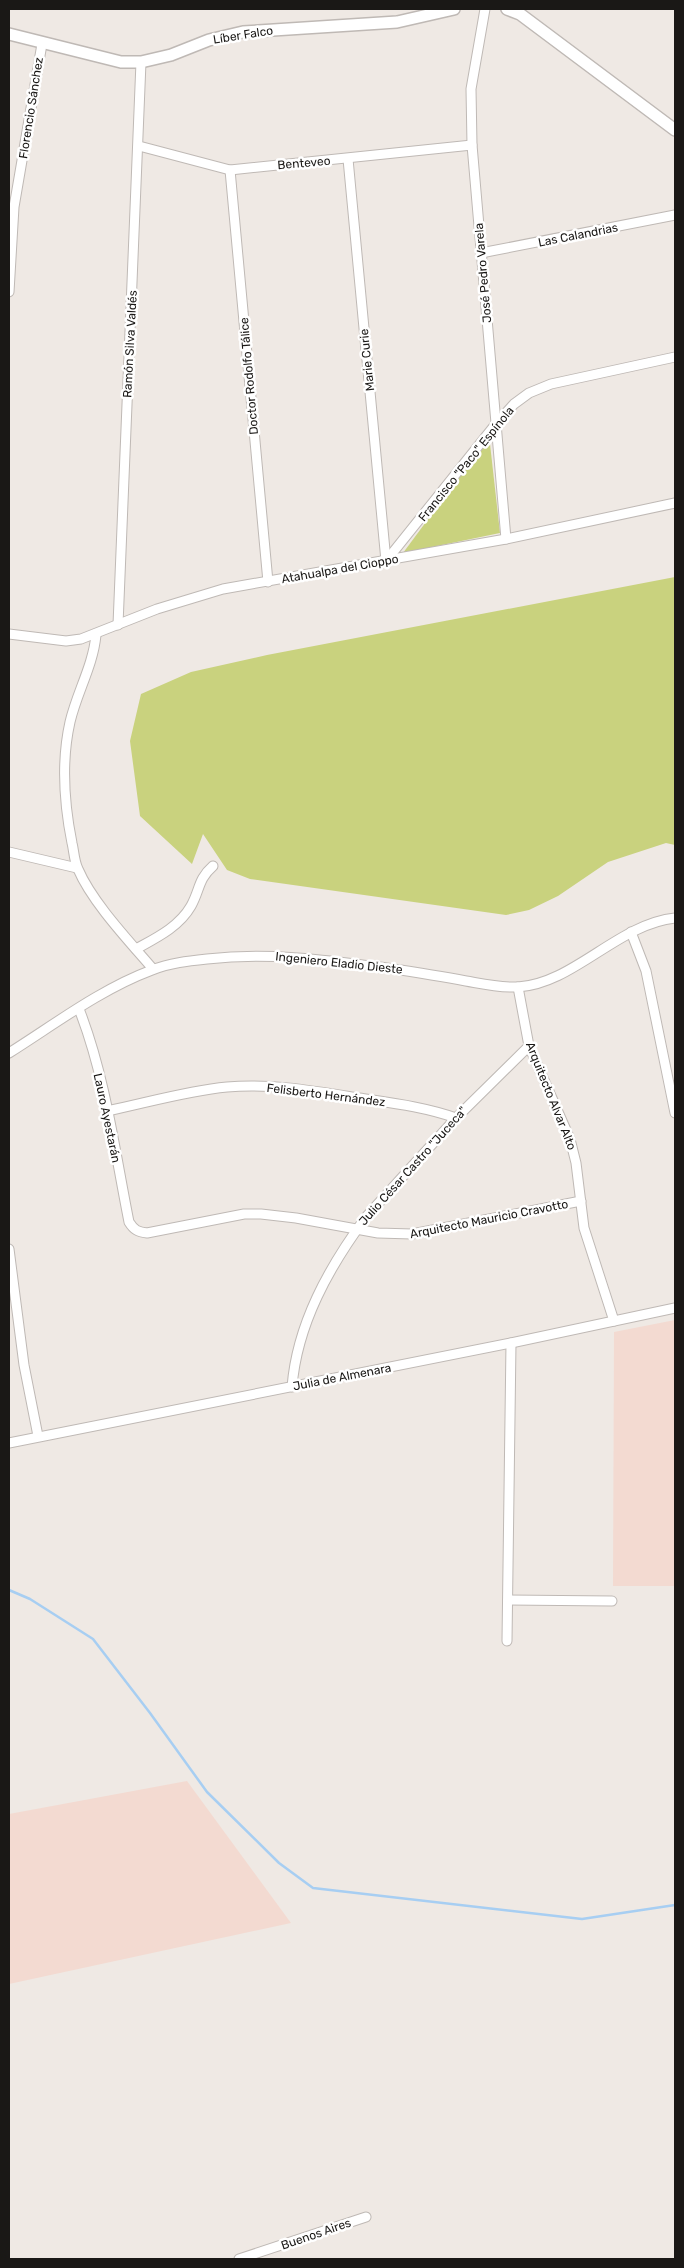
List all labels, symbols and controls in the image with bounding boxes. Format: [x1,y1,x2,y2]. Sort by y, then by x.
street label: Líber Falco [212,23,274,47]
street label: Florencio Sánchez [16,56,46,160]
street label: Benteveo [277,154,331,172]
street label: Las Calandrias [537,220,619,250]
street label: José Pedro Varela [472,222,494,324]
street label: Ramón Silva Valdés [120,290,140,398]
street label: Doctor Rodolfo Tálice [237,316,261,435]
street label: Marie Curie [357,328,377,392]
street label: Francisco "Paco" Espínola [415,404,517,524]
street label: Atahualpa del Cioppo [280,552,400,586]
street label: Ingeniero Eladio Dieste [275,949,404,977]
street label: Arquitecto Alvar Alto [523,1040,579,1152]
street label: Lauro Ayestarán [91,1072,123,1164]
street label: Felisberto Hernández [266,1081,386,1109]
street label: Julio César Castro "Juceca" [356,1104,470,1228]
street label: Arquitecto Mauricio Cravotto [409,1197,569,1241]
street label: Julia de Almenara [292,1361,392,1393]
street label: Buenos Aires [279,2215,353,2253]

